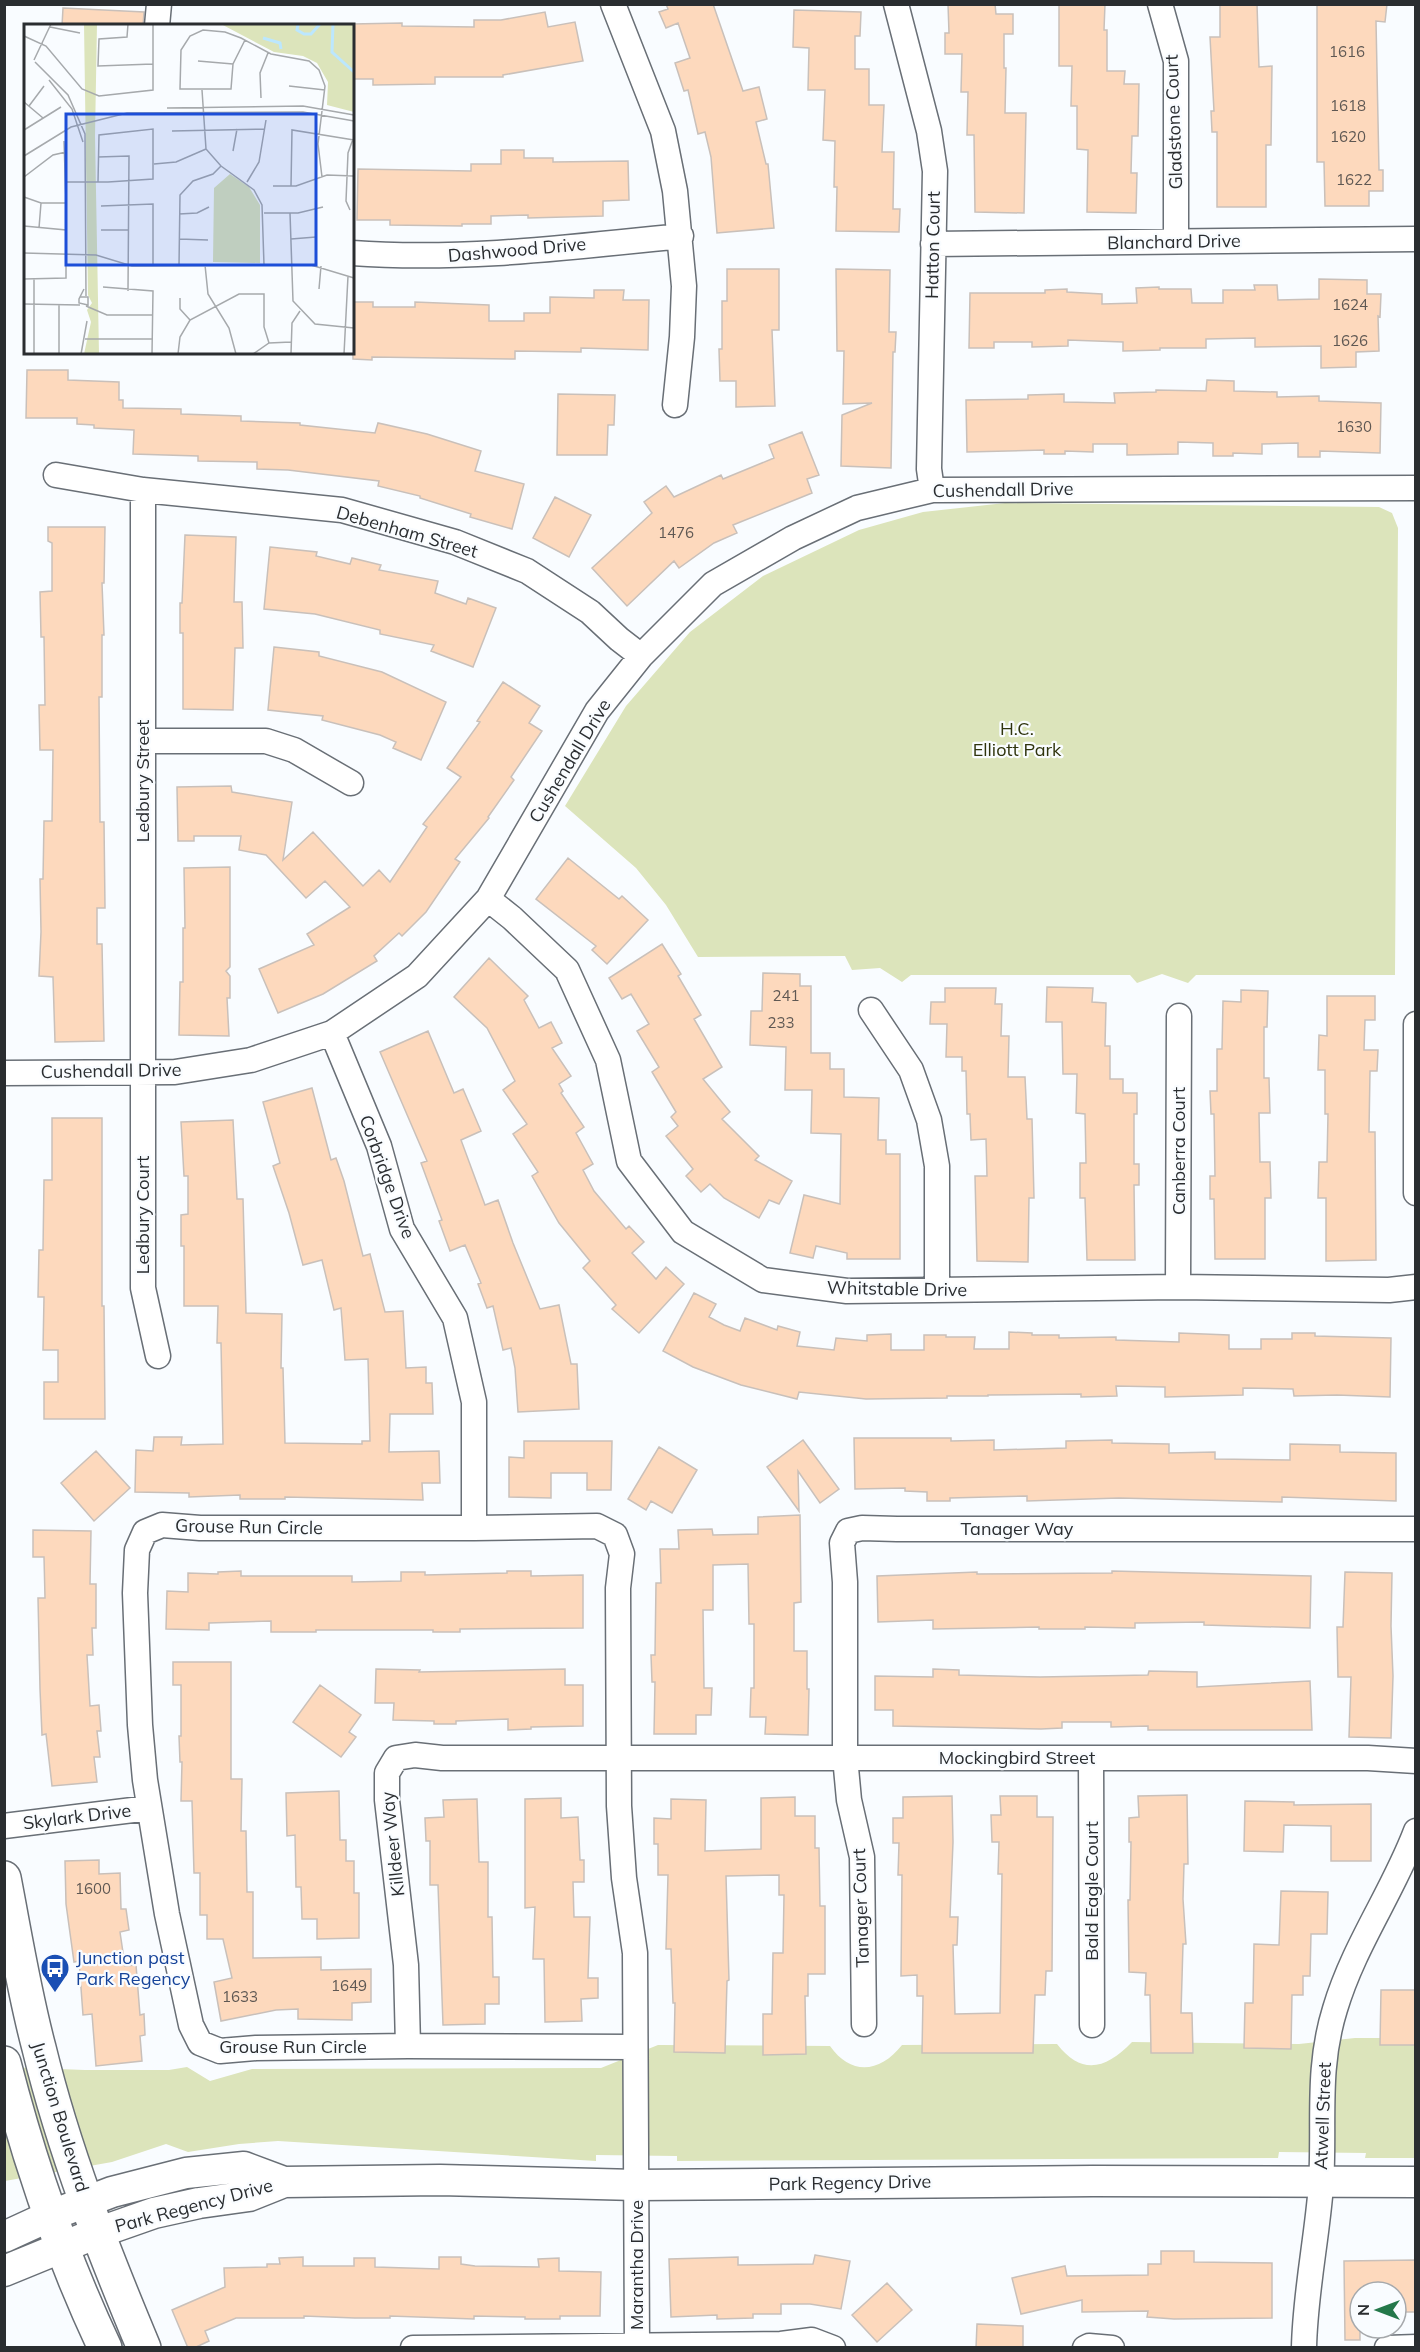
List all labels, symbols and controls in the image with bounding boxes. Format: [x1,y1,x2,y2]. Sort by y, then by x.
inset map [24,24,354,354]
house number: 1616 [1329,42,1365,61]
street label: Gladstone Court [1160,54,1187,190]
house number: 1618 [1330,96,1366,115]
house number: 1620 [1330,127,1366,146]
house number: 1622 [1336,170,1372,189]
street label: Hatton Court [920,191,945,299]
street label: Blanchard Drive [1107,229,1241,254]
street label: Dashwood Drive [447,232,587,267]
house number: 1624 [1332,295,1368,314]
house number: 1626 [1332,331,1368,350]
house number: 1630 [1336,417,1372,436]
street label: Cushendall Drive [932,477,1074,502]
street label: Debenham Street [334,500,480,563]
house number: 1476 [658,523,694,542]
street label: Cushendall Drive [523,695,616,827]
park label: H.C. Elliott Park [973,717,1062,761]
street label: Ledbury Street [131,720,154,842]
house number: 241 [772,986,800,1005]
house number: 233 [767,1013,795,1032]
street label: Cushendall Drive [40,1058,182,1083]
street label: Canberra Court [1167,1087,1190,1215]
street label: Corbridge Drive [354,1112,420,1242]
street label: Ledbury Court [131,1156,154,1274]
street label: Whitstable Drive [827,1276,967,1301]
street label: Grouse Run Circle [175,1514,323,1539]
street label: Tanager Way [961,1517,1074,1540]
street label: Mockingbird Street [939,1746,1095,1769]
street label: Killdeer Way [376,1790,409,1898]
street label: Skylark Drive [22,1798,132,1835]
street label: Bald Eagle Court [1080,1821,1103,1961]
street label: Tanager Court [847,1848,874,1968]
house number: 1600 [75,1879,111,1898]
place label: Junction past Park Regency [76,1946,191,1990]
bus stop icon: Junction past Park Regency [39,1952,71,1994]
house number: 1649 [331,1976,367,1995]
house number: 1633 [222,1987,258,2006]
street label: Grouse Run Circle [219,2035,367,2058]
street label: Junction Boulevard [27,2039,94,2195]
street label: Atwell Street [1309,2062,1336,2170]
street label: Park Regency Drive [769,2170,931,2195]
street label: Park Regency Drive [112,2173,275,2238]
street label: Marantha Drive [625,2200,648,2330]
north arrow [1348,2280,1408,2340]
text: N [1353,2304,1373,2316]

